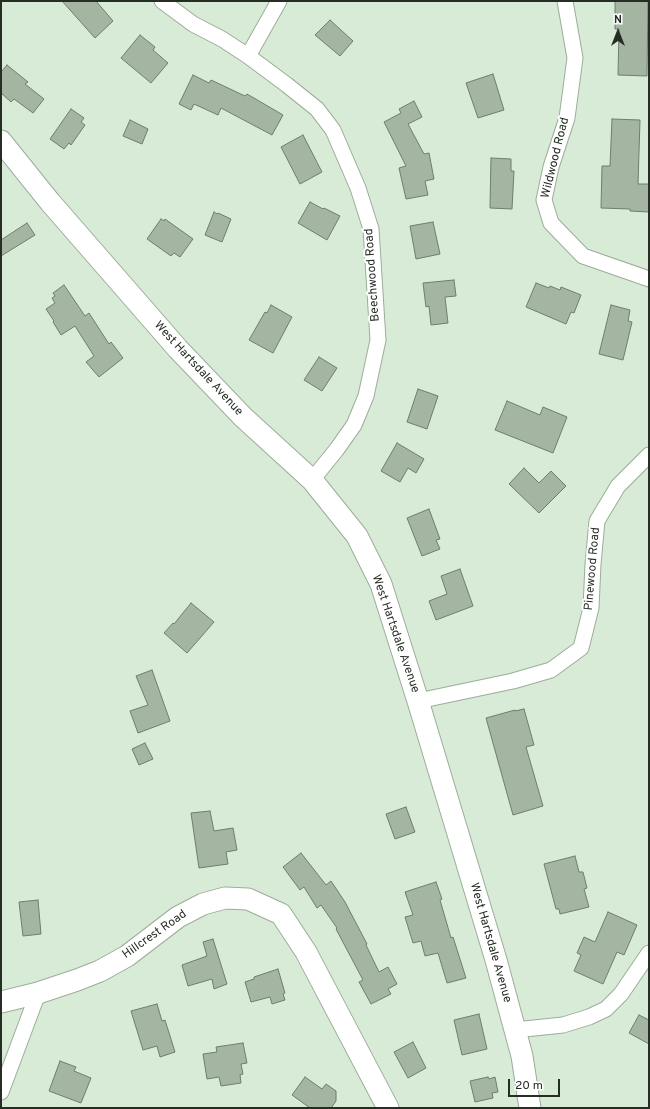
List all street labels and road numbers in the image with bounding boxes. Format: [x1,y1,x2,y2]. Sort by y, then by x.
street label: Wildwood Road [539,116,573,200]
street label: Beechwood Road [363,228,383,322]
street label: West Hartsdale Avenue [150,319,246,419]
street label: Pinewood Road [582,527,604,611]
street label: West Hartsdale Avenue [368,573,422,695]
street label: West Hartsdale Avenue [466,881,514,1005]
street label: Hillcrest Road [120,908,190,962]

